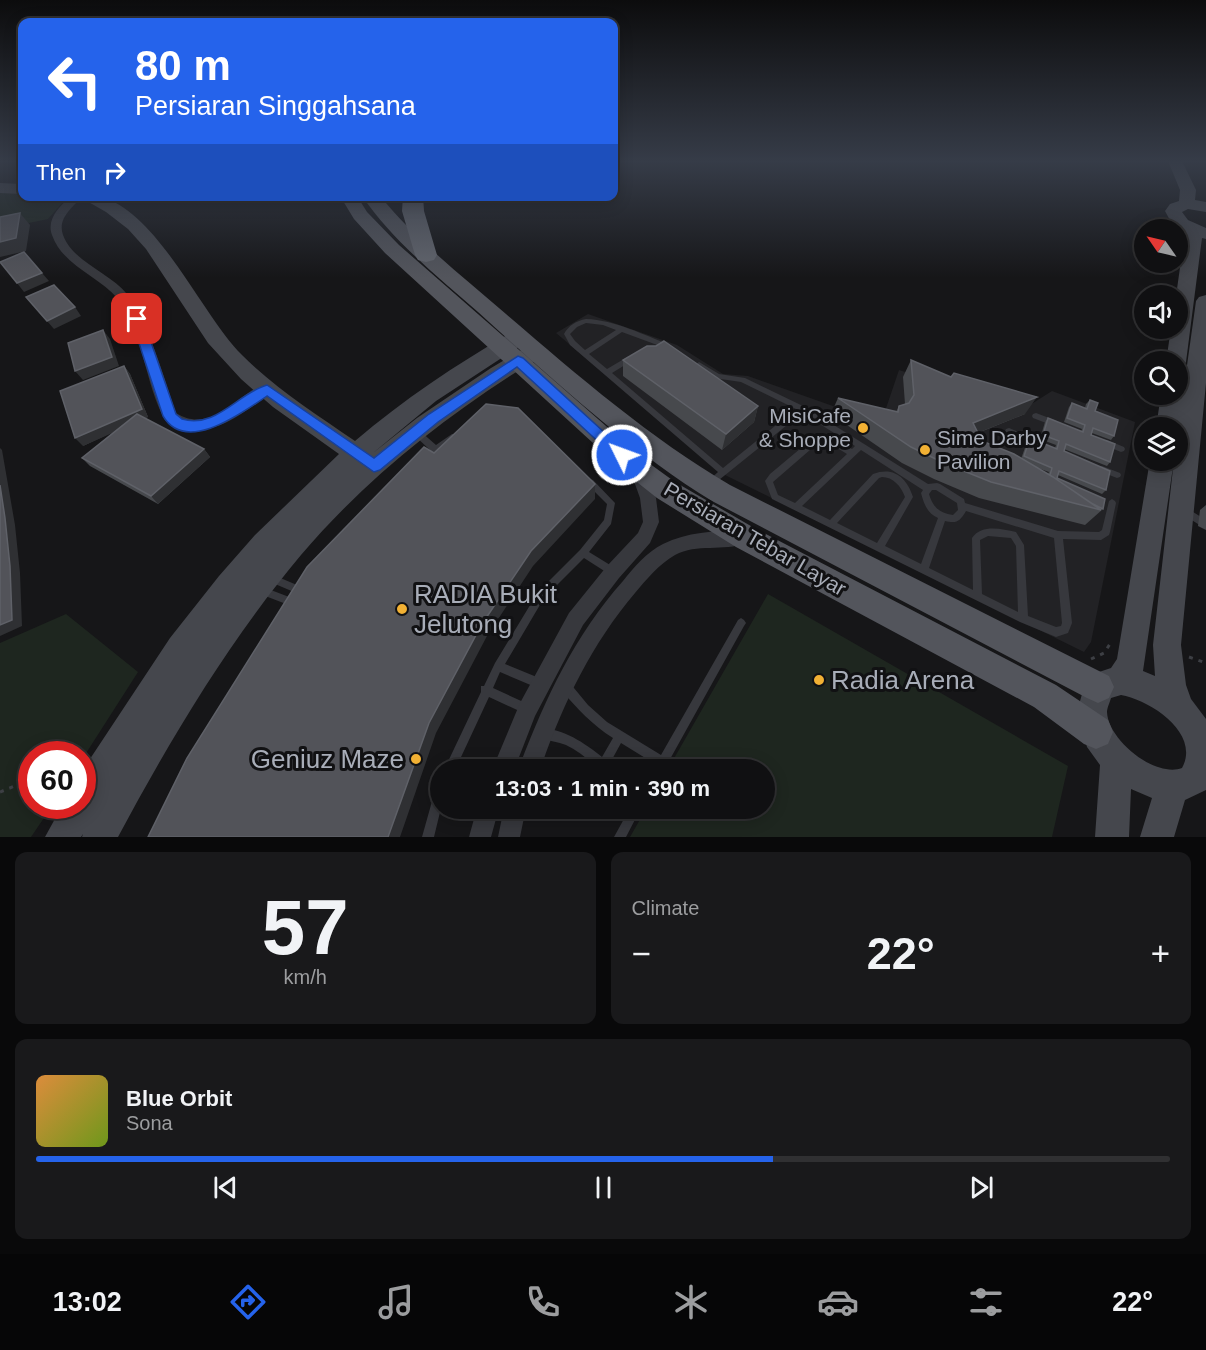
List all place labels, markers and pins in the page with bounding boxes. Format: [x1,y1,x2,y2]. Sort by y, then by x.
pin [111,293,162,344]
place label: MisiCafe & Shoppe [759,404,851,451]
marker: MisiCafe & Shoppe [856,421,870,435]
place label: Sime Darby Pavilion [937,426,1047,473]
marker: Sime Darby Pavilion [918,443,932,457]
place label: RADIA Bukit Jelutong [414,579,558,639]
marker: RADIA Bukit Jelutong [395,602,409,616]
place label: Radia Arena [831,665,975,695]
marker: Radia Arena [812,673,826,687]
place label: Geniuz Maze [251,744,404,774]
marker: Geniuz Maze [409,752,423,766]

